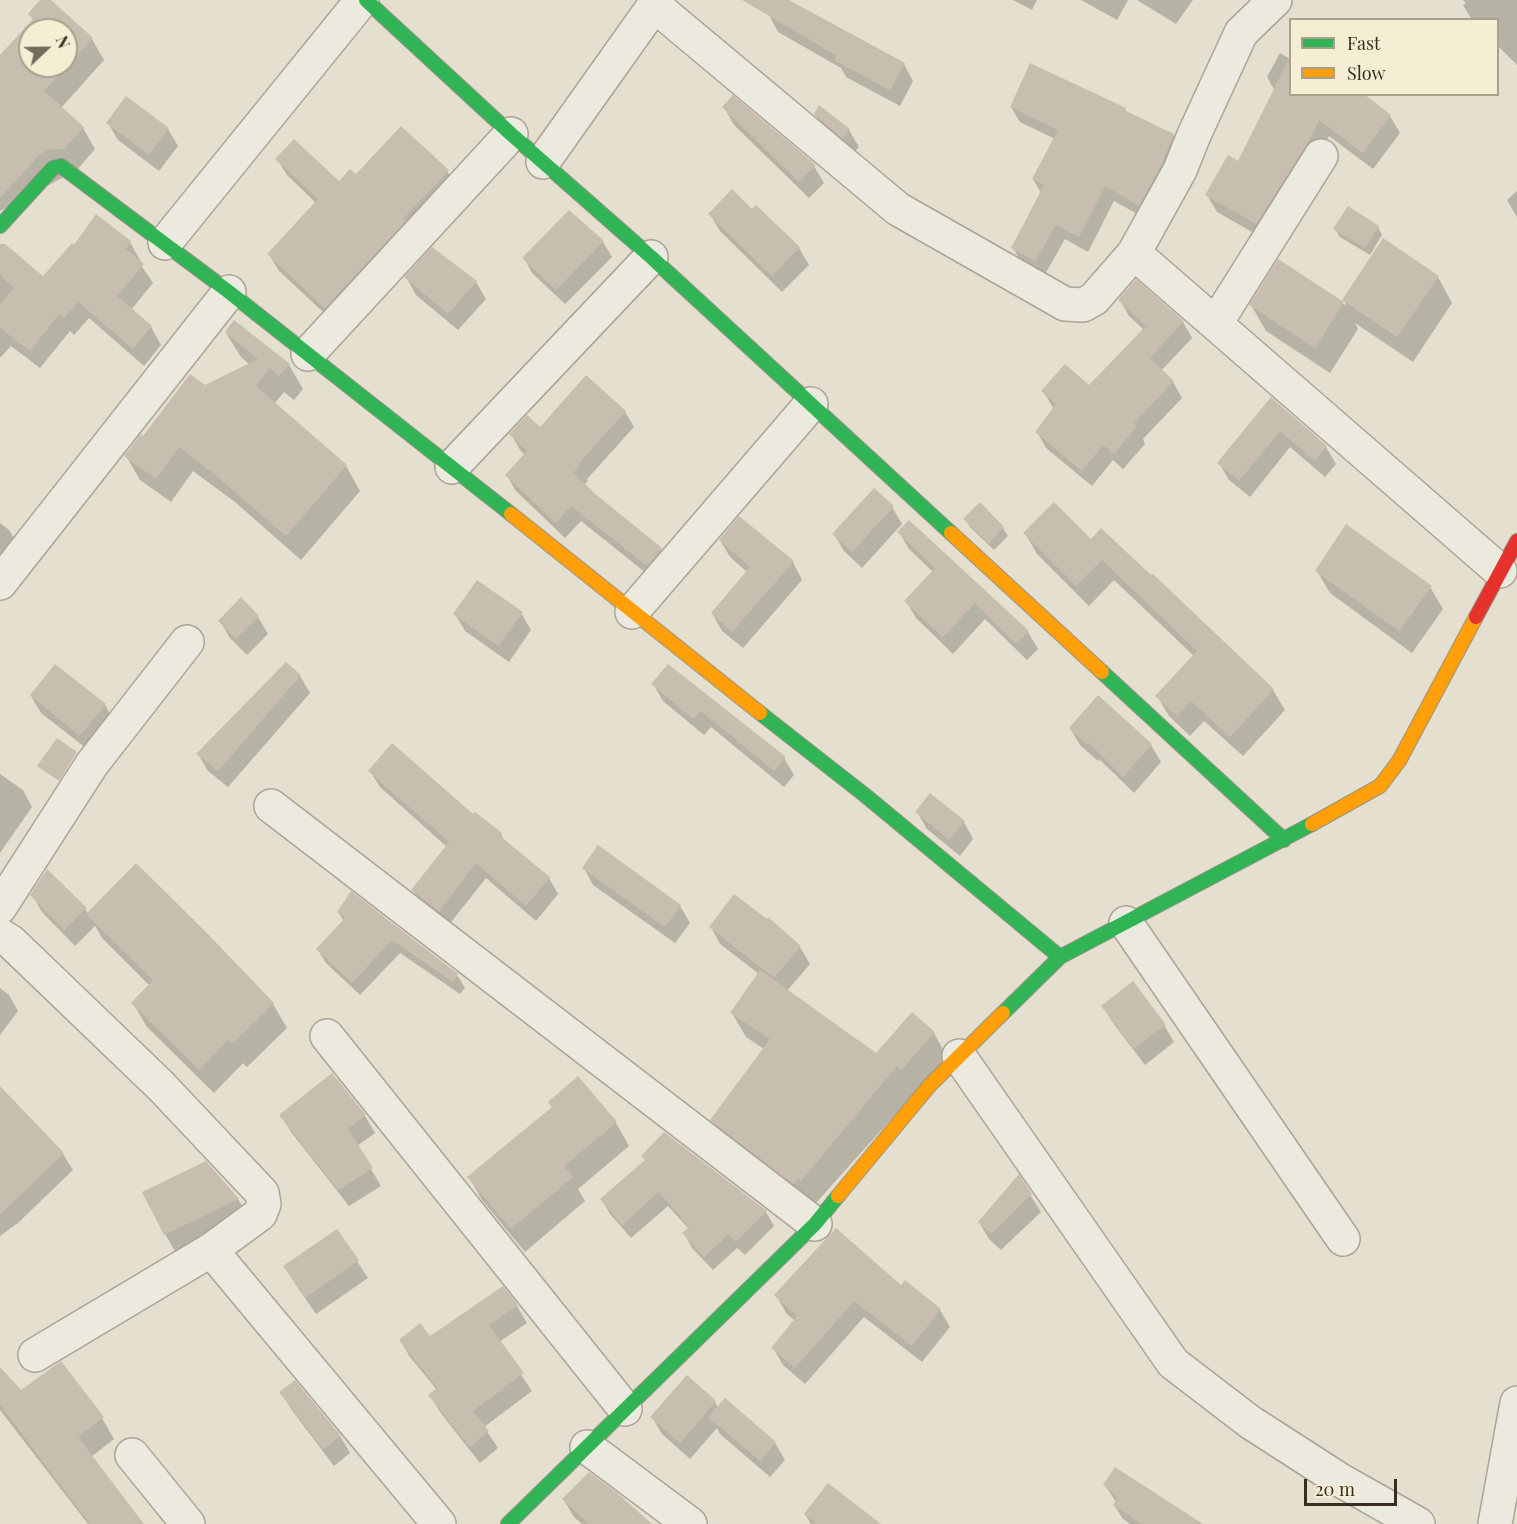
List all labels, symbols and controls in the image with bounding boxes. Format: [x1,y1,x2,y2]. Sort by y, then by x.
north arrow [18,18,78,78]
legend [1289,18,1499,96]
text: Fast [1347,31,1380,55]
text: N [51,33,75,51]
text: Slow [1347,61,1385,85]
scale bar [1307,1467,1400,1505]
text: 20 m [1315,1477,1355,1501]

